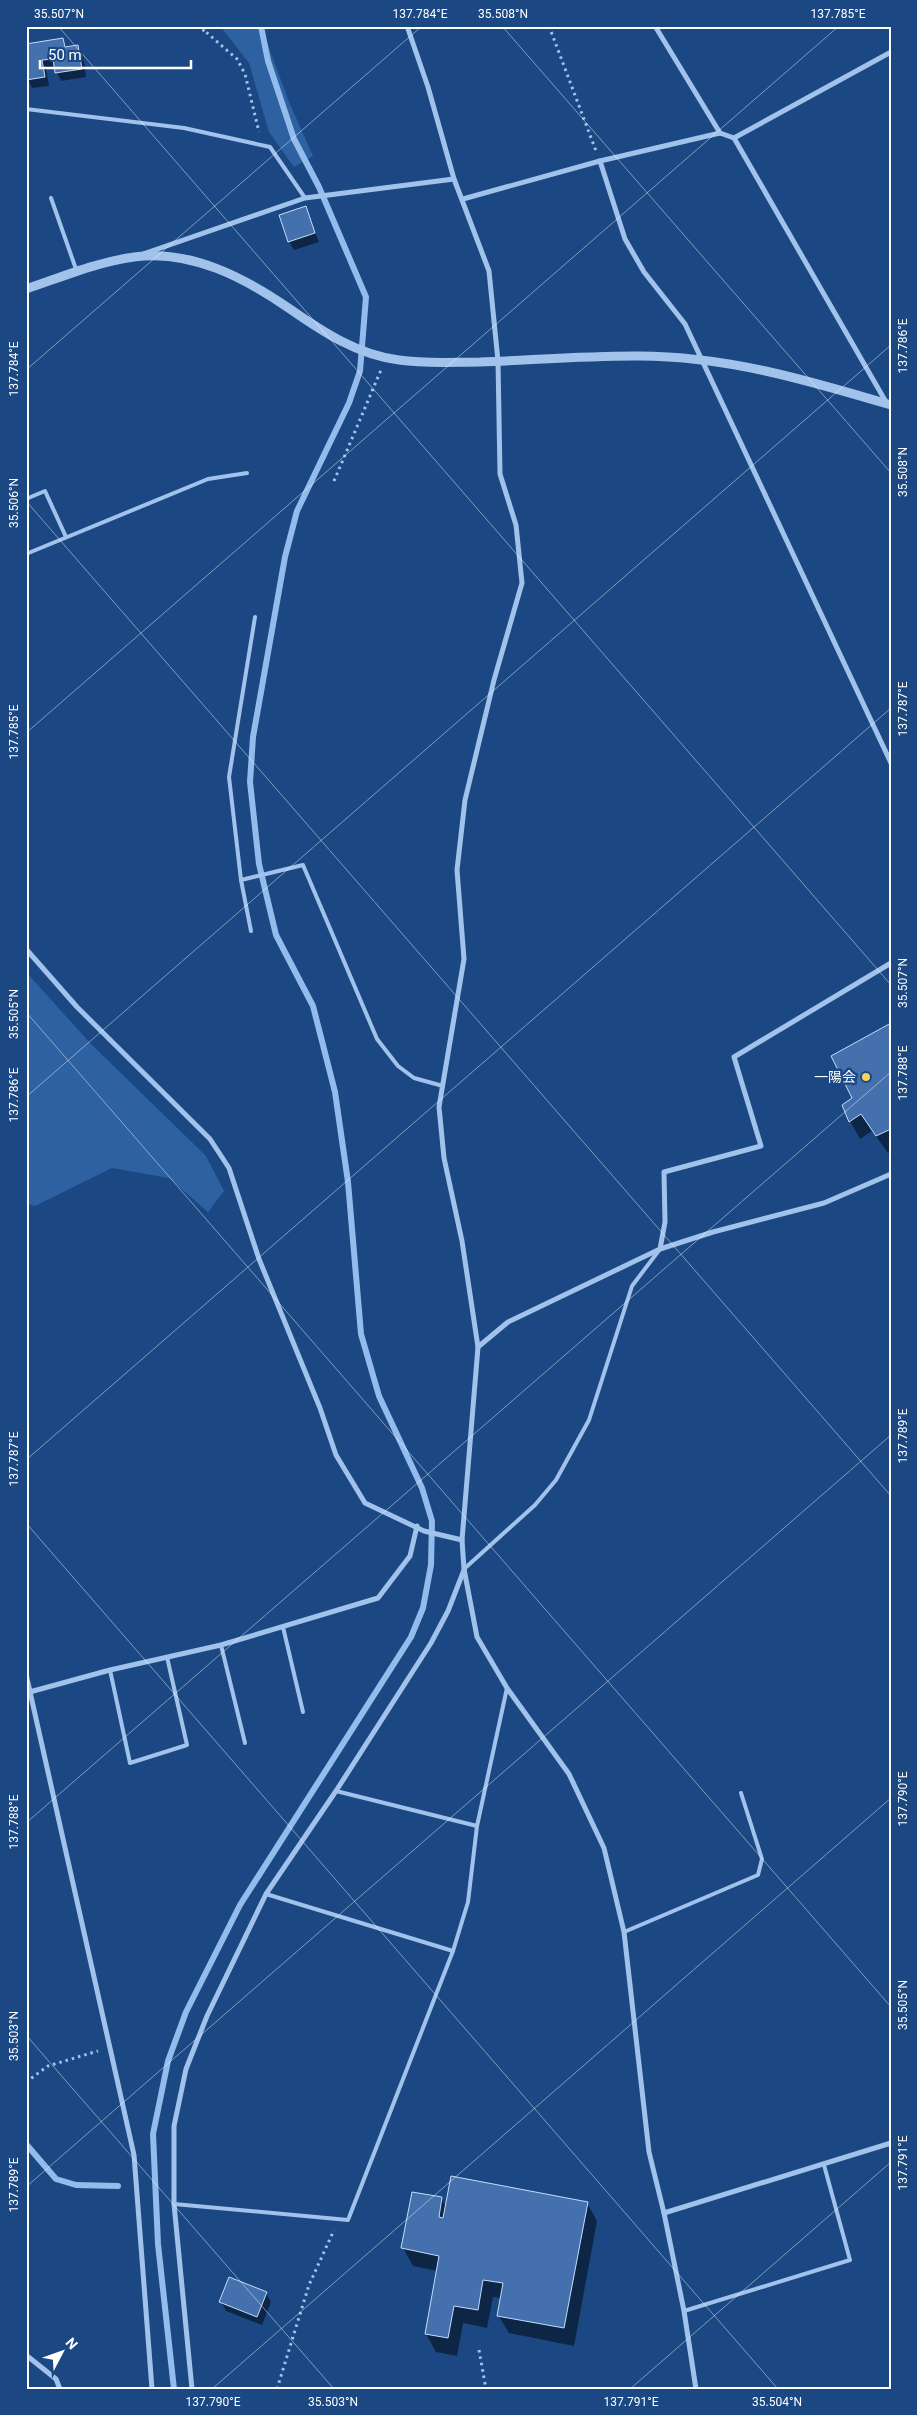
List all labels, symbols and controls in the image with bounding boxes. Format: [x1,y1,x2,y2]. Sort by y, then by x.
text: 35.507°N [34,7,84,21]
text: 137.784°E [393,7,448,21]
text: 35.508°N [478,7,528,21]
text: 137.785°E [811,7,866,21]
scale bar [40,38,191,70]
text: 50 m [48,46,82,64]
text: 137.786°E [896,318,910,373]
text: 137.784°E [7,341,21,396]
text: 35.508°N [896,447,910,497]
text: 35.506°N [7,478,21,528]
text: 137.787°E [896,681,910,736]
text: 137.785°E [7,704,21,759]
text: 35.507°N [896,958,910,1008]
text: 35.505°N [7,989,21,1039]
text: 137.788°E [896,1045,910,1100]
text: 137.786°E [7,1067,21,1122]
place label: 一陽会 [814,1069,856,1085]
marker: 一陽会 [860,1071,872,1083]
text: 137.789°E [896,1408,910,1463]
text: 137.787°E [7,1431,21,1486]
text: 137.790°E [896,1771,910,1826]
text: 137.788°E [7,1794,21,1849]
text: 35.505°N [896,1980,910,2030]
text: 35.503°N [7,2011,21,2061]
text: 137.791°E [896,2135,910,2190]
text: 137.789°E [7,2157,21,2212]
north arrow [38,2328,88,2378]
text: N [63,2334,81,2352]
text: 137.790°E [186,2395,241,2409]
text: 35.503°N [308,2395,358,2409]
text: 137.791°E [604,2395,659,2409]
text: 35.504°N [752,2395,802,2409]

